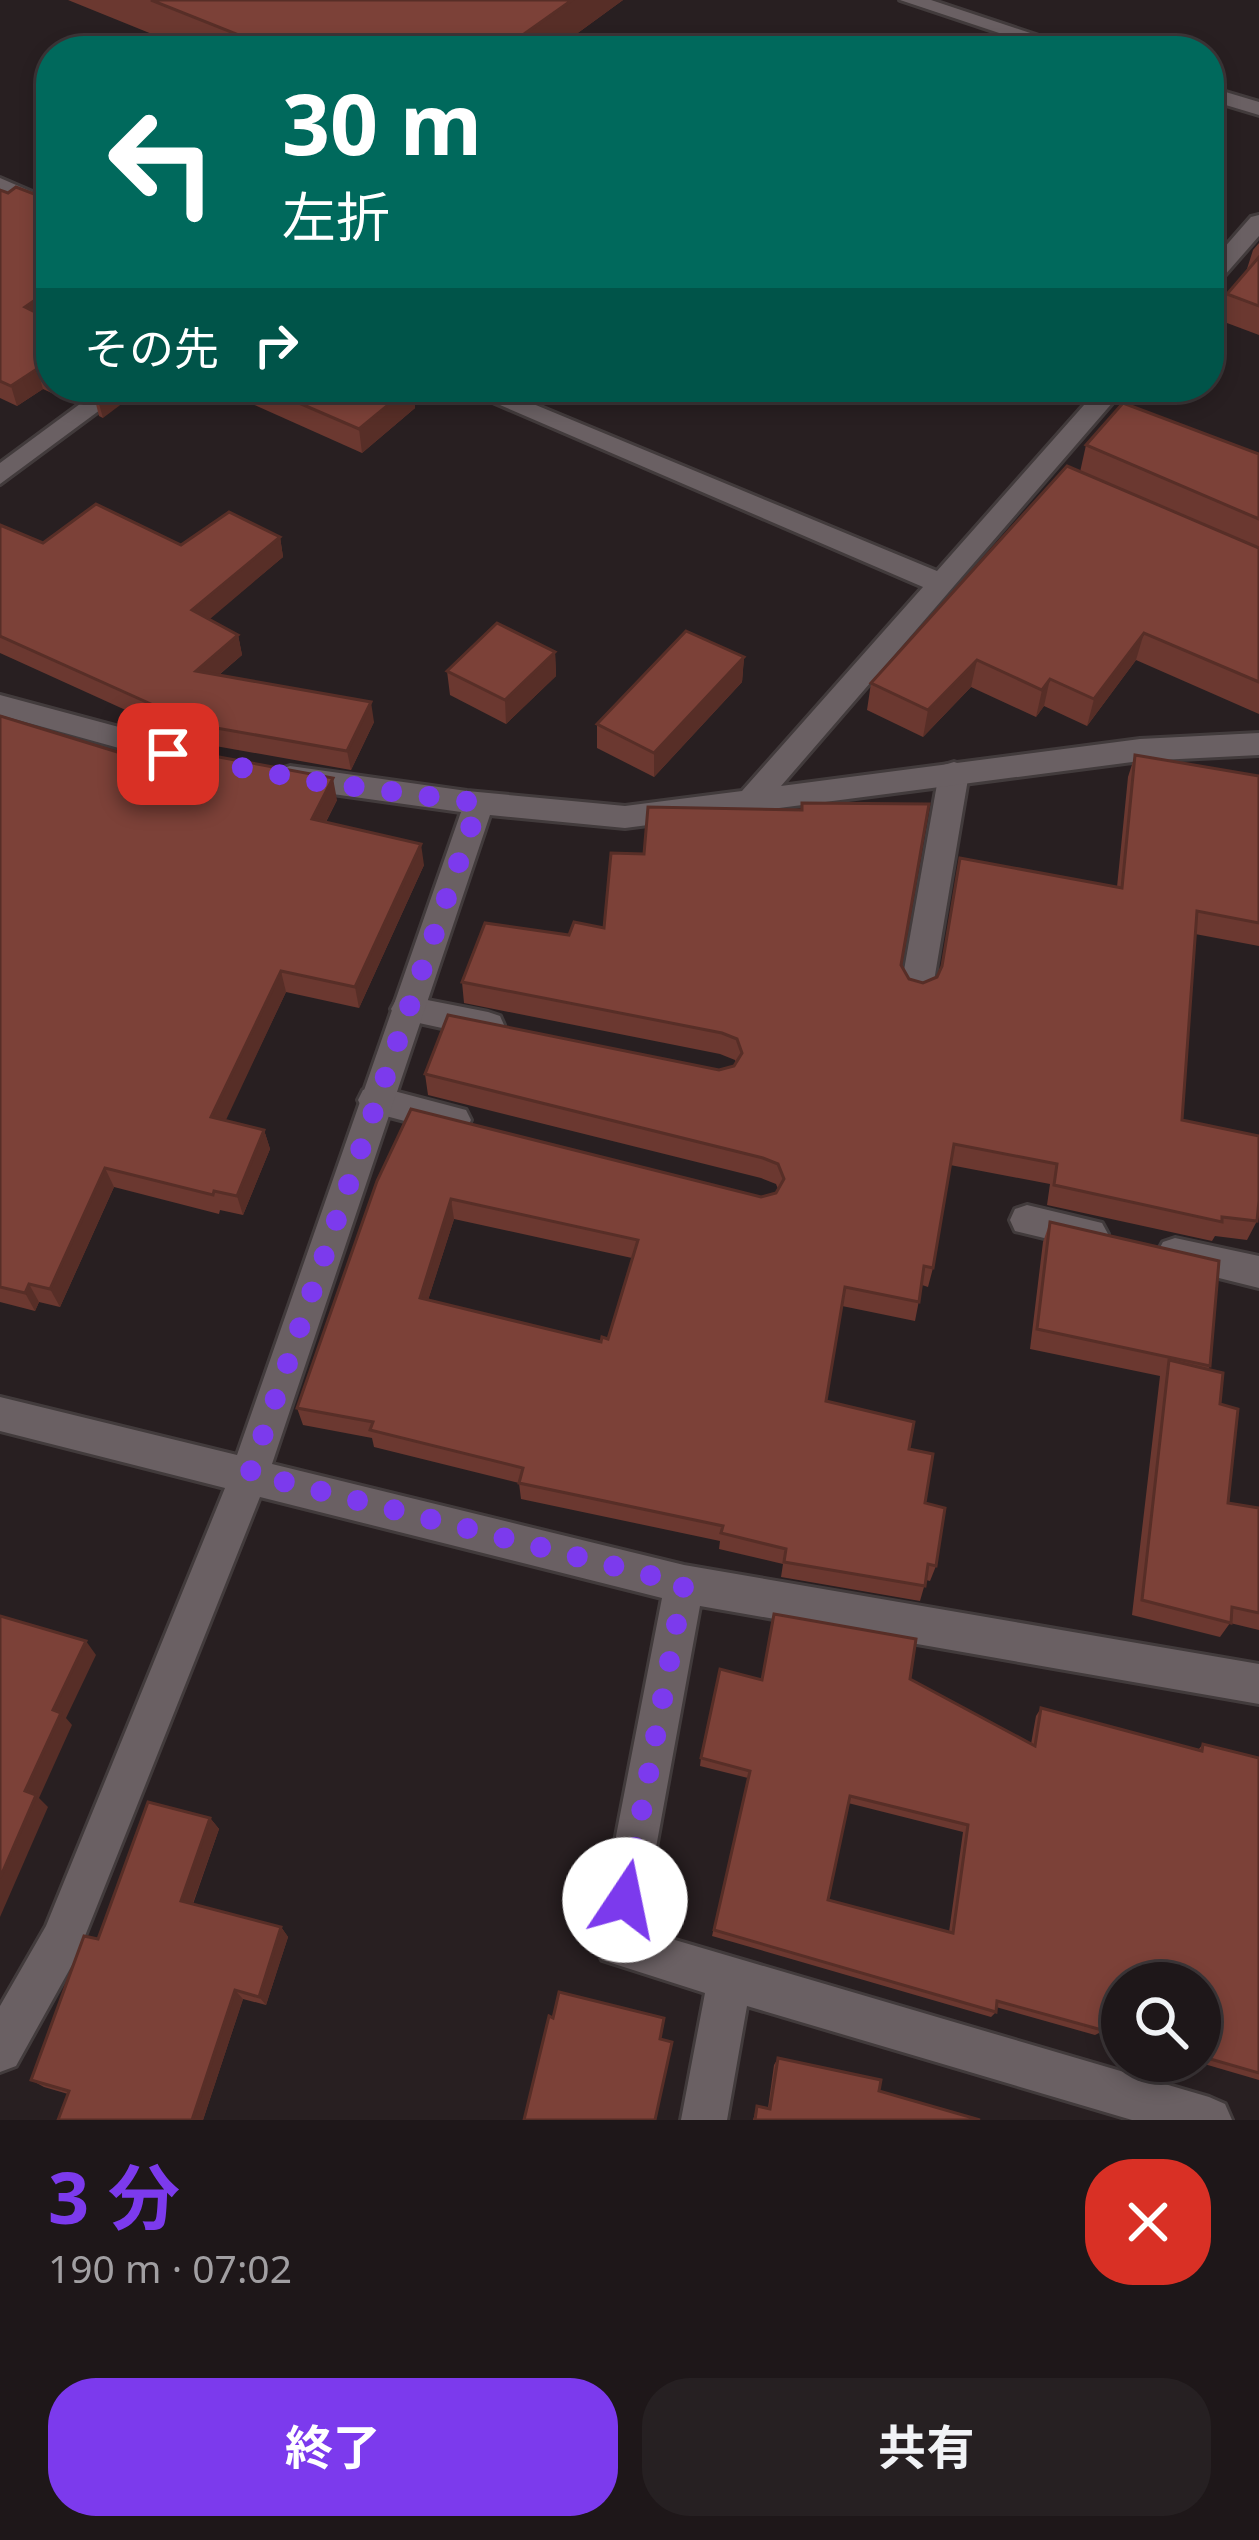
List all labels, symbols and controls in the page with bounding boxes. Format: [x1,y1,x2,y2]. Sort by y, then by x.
text: 30 m [282,65,482,180]
icon: left [84,84,240,240]
text: 左折 [282,179,390,253]
icon: right [243,312,309,378]
text: その先 [84,317,219,378]
pin [117,703,219,805]
icon: arrive [135,721,201,787]
position arrow [562,1837,688,1963]
map controls [1101,1962,1221,2082]
button: search [1101,1962,1221,2082]
text: 3 分 [48,2147,180,2245]
button: close [1085,2159,1211,2285]
text: 190 m · 07:02 [48,2241,292,2294]
button: 終了 [48,2378,618,2516]
button: 共有 [642,2378,1211,2516]

